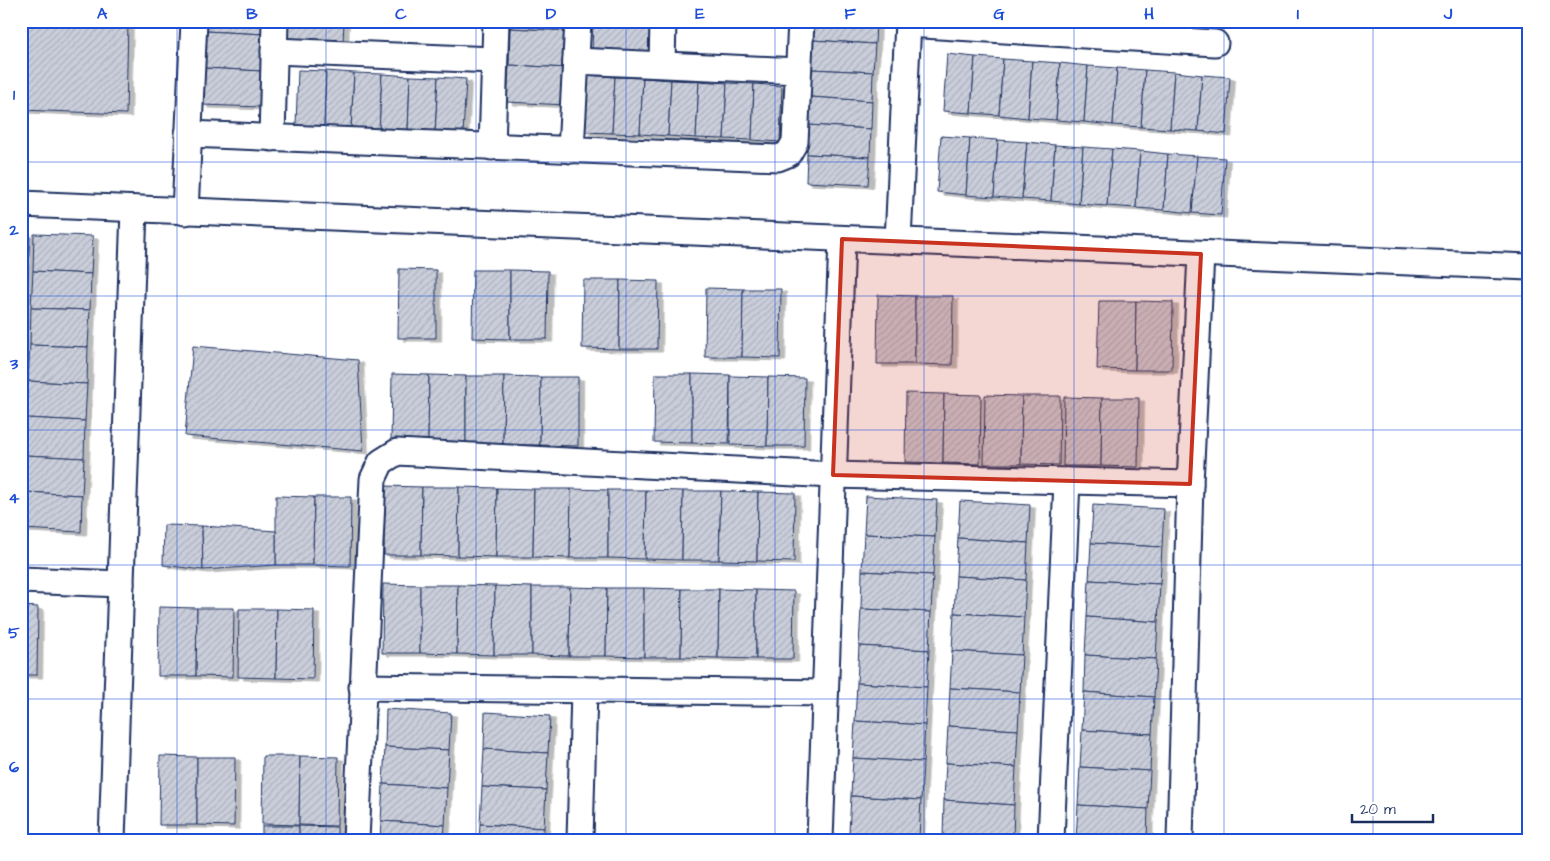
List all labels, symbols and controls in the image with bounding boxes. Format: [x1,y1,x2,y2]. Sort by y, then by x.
text: A [97,3,108,25]
text: B [246,3,258,25]
text: C [395,3,407,25]
text: D [546,3,557,25]
text: E [695,3,705,25]
text: F [844,3,856,25]
text: G [993,3,1005,25]
text: H [1144,3,1154,25]
text: I [1297,3,1299,25]
text: J [1443,3,1453,25]
text: 1 [13,84,16,106]
text: 2 [8,219,19,241]
text: 3 [9,353,19,375]
text: 4 [9,487,20,509]
text: 5 [8,622,20,644]
text: 6 [9,756,19,778]
scale bar [1352,791,1434,823]
text: 20 m [1360,799,1396,820]

